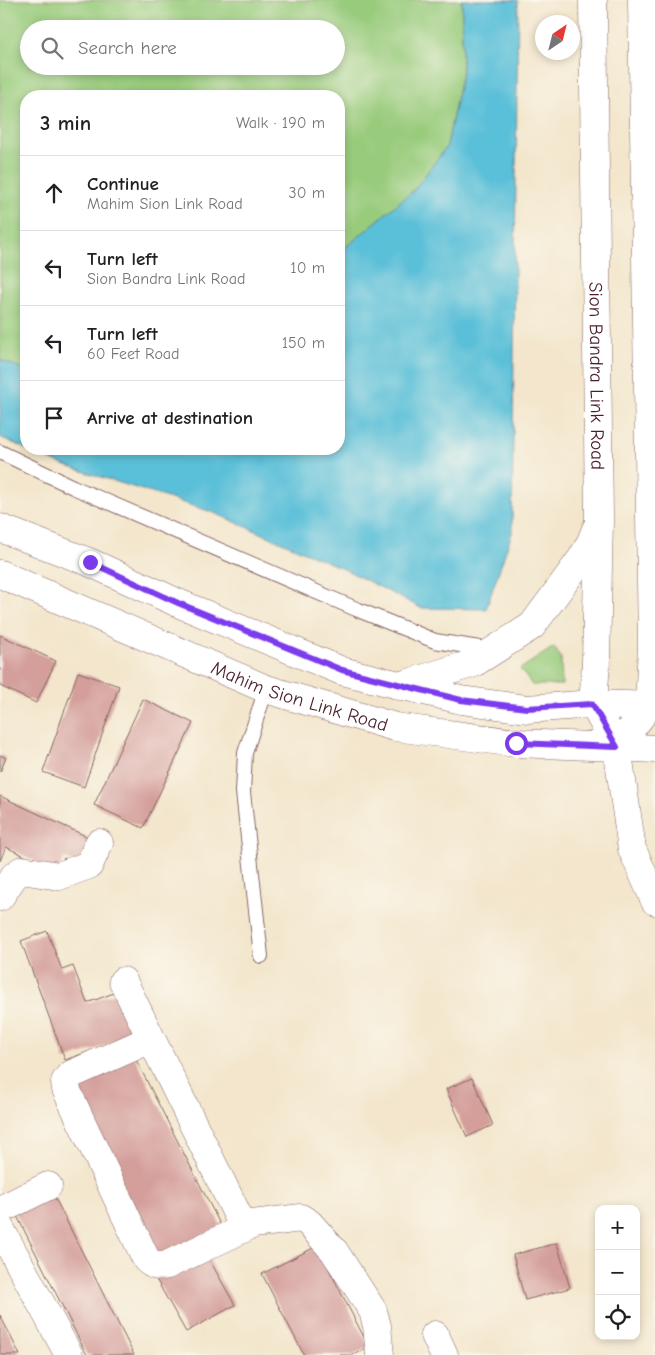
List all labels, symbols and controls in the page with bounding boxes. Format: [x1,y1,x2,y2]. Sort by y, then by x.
north arrow [535,15,580,60]
search box [20,20,345,75]
icon: search [38,34,66,62]
text: Search here [78,37,177,59]
text: 3 min [40,111,91,135]
text: Walk · 190 m [236,114,325,132]
text: Continue [87,173,159,195]
icon: ahead [40,179,68,207]
text: 30 m [289,184,325,202]
text: Mahim Sion Link Road [87,195,243,213]
text: Turn left [87,248,158,270]
icon: left [40,254,68,282]
text: 10 m [290,259,325,277]
text: Sion Bandra Link Road [87,270,245,288]
street label: Sion Bandra Link Road [584,282,608,470]
text: Turn left [87,323,158,345]
icon: left [40,329,68,357]
text: 150 m [282,334,325,352]
text: 60 Feet Road [87,345,180,363]
icon: arrive [40,404,68,432]
text: Arrive at destination [87,407,253,429]
route end [79,551,102,574]
street label: Mahim Sion Link Road [208,657,390,736]
route start [505,732,528,755]
map controls [595,1205,640,1340]
button: + [595,1205,640,1250]
button: − [595,1250,640,1295]
button: locate [595,1295,640,1340]

